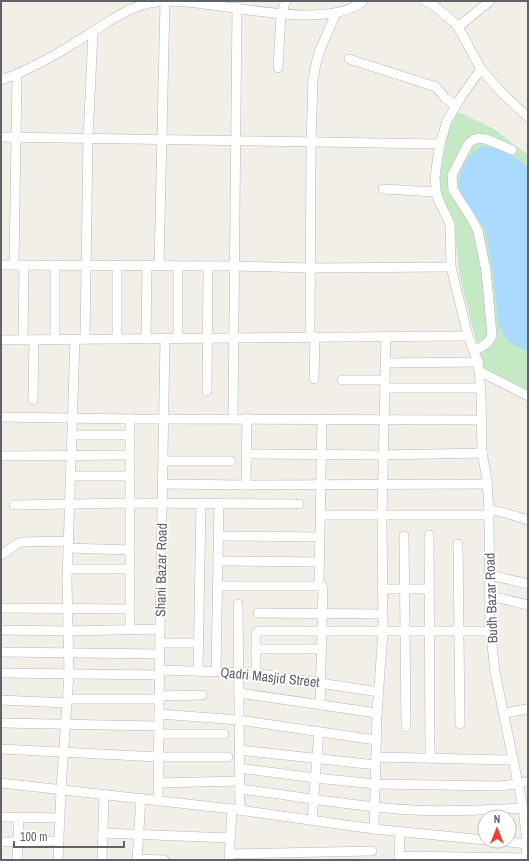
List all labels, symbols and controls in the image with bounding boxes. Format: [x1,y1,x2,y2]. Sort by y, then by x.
street label: Shani Bazar Road [151,523,171,617]
street label: Budh Bazar Road [480,552,502,644]
street label: Qadri Masjid Street [220,663,320,691]
north arrow [477,809,517,849]
text: N [494,812,500,826]
scale bar [14,823,124,849]
text: 100 m [20,829,47,845]

